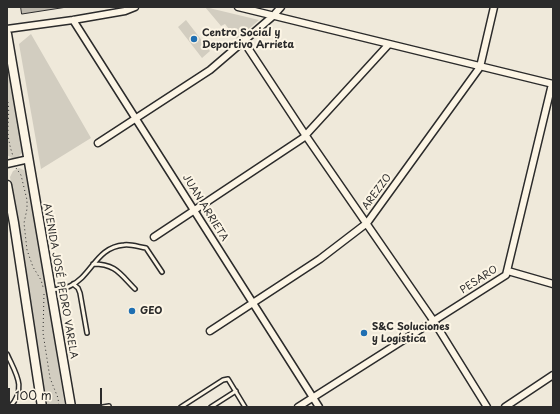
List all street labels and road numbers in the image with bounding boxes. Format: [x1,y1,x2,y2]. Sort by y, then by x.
street label: JUAN ARRIETA [180,172,230,244]
street label: AREZZO [360,172,394,212]
street label: AVENIDA JOSÉ PEDRO VARELA [40,202,80,360]
street label: PESARO [458,263,500,297]

